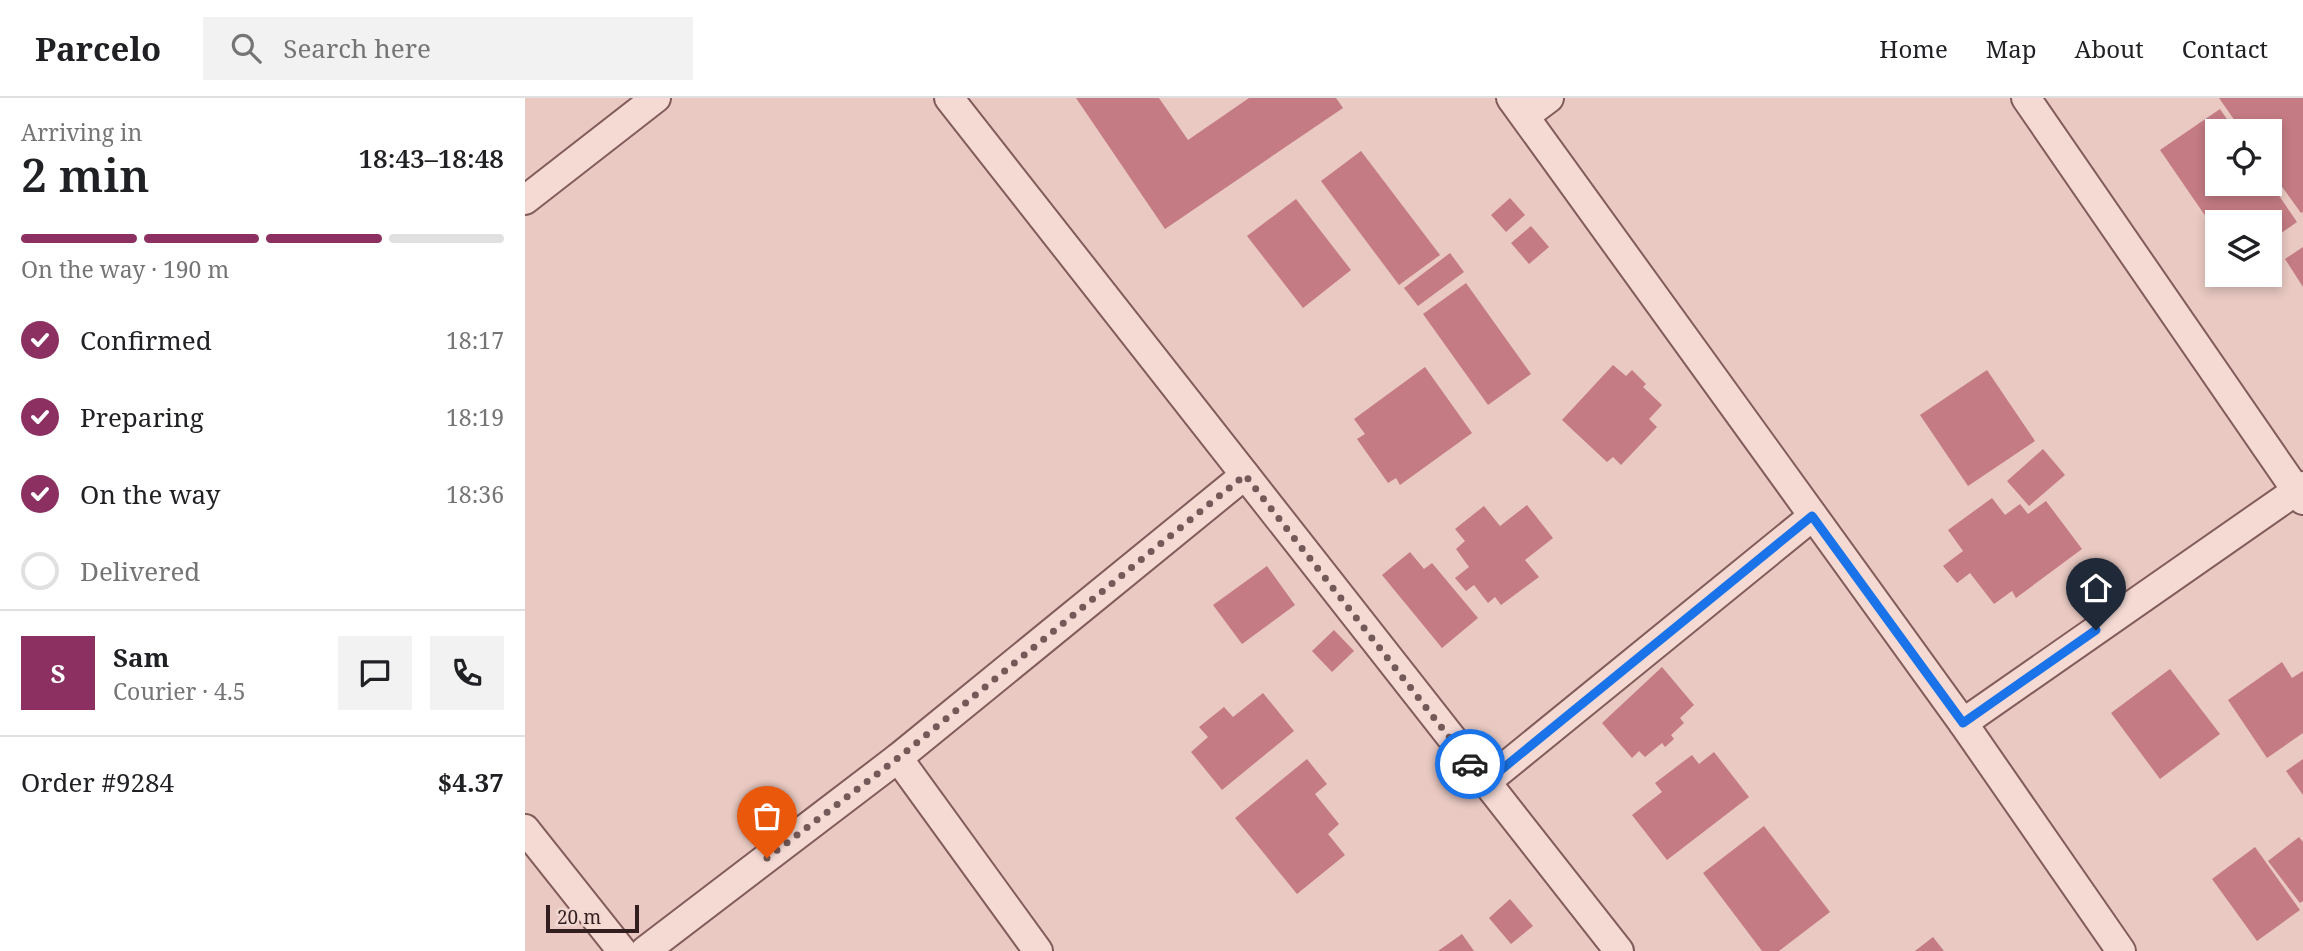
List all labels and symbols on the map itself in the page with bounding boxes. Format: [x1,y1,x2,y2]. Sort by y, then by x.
pin [2066,558,2126,630]
courier [1435,729,1505,799]
pin [737,786,797,858]
scale bar [546,902,639,934]

